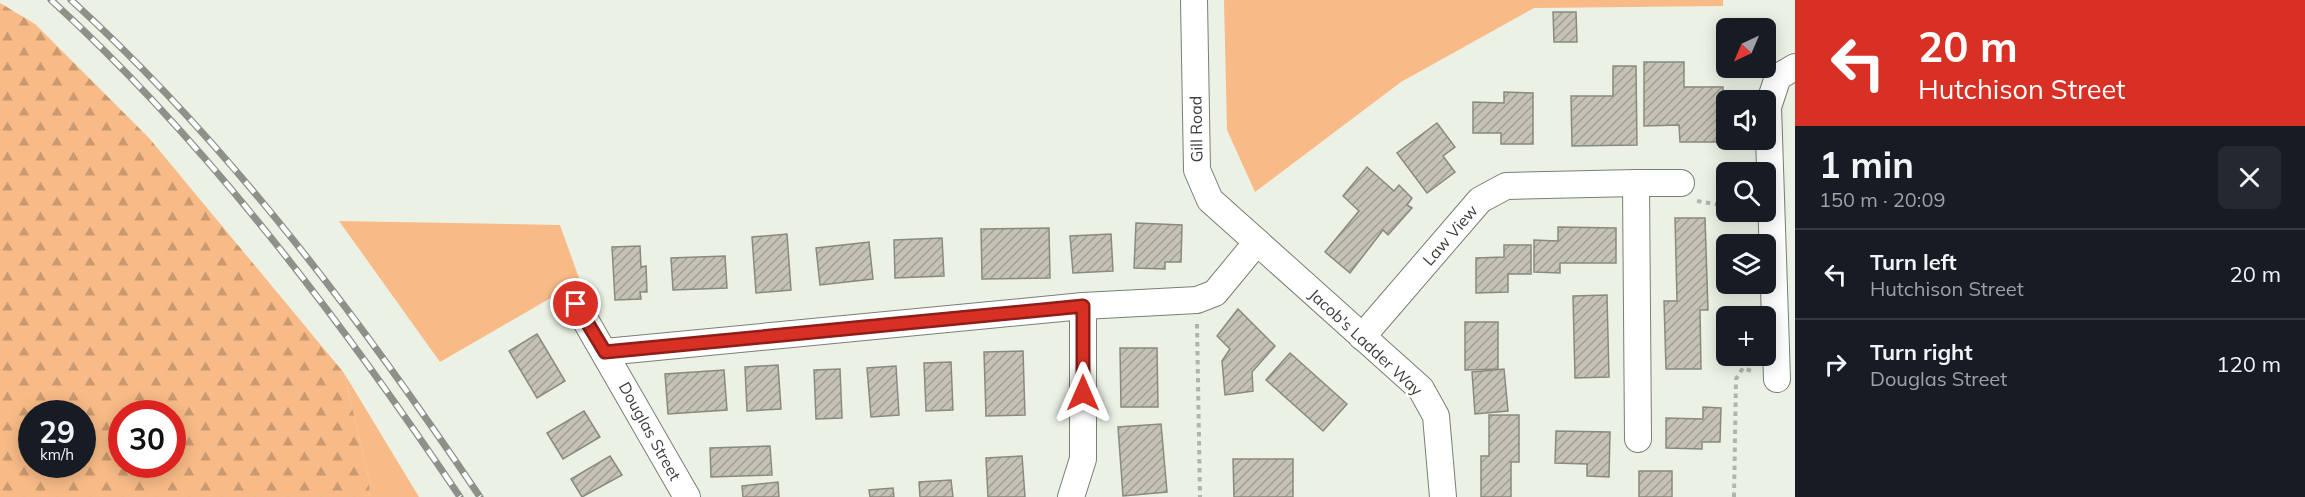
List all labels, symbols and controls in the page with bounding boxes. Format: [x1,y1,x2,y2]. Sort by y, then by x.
north arrow [1716,18,1776,78]
map controls [1716,18,1776,366]
text: 20 m [1918,20,2018,73]
icon: left [1819,24,1897,102]
text: Hutchison Street [1918,72,2126,106]
button: sound [1716,90,1776,150]
street label: Gill Road [1185,96,1207,162]
text: 1 min [1819,142,1914,187]
button: close [2218,146,2281,209]
button: search [1716,162,1776,222]
text: 150 m · 20:09 [1819,187,1945,212]
street label: Law View [1418,201,1482,269]
button: layers [1716,234,1776,294]
text: Turn left [1870,248,1957,276]
icon: left [1819,258,1852,291]
text: 20 m [2230,260,2281,288]
text: Hutchison Street [1870,276,2024,301]
pin [550,278,601,329]
street label: Jacob's Ladder Way [1305,284,1427,400]
icon: arrive [559,287,592,320]
button: + [1716,306,1776,366]
text: Turn right [1870,338,1973,366]
icon: right [1819,348,1852,381]
text: 120 m [2216,350,2281,378]
position arrow [1051,361,1115,425]
text: Douglas Street [1870,366,2007,391]
street label: Douglas Street [615,378,686,484]
speed limit sign: 30 [108,400,186,478]
text: 29 [39,413,75,451]
text: km/h [40,445,74,464]

